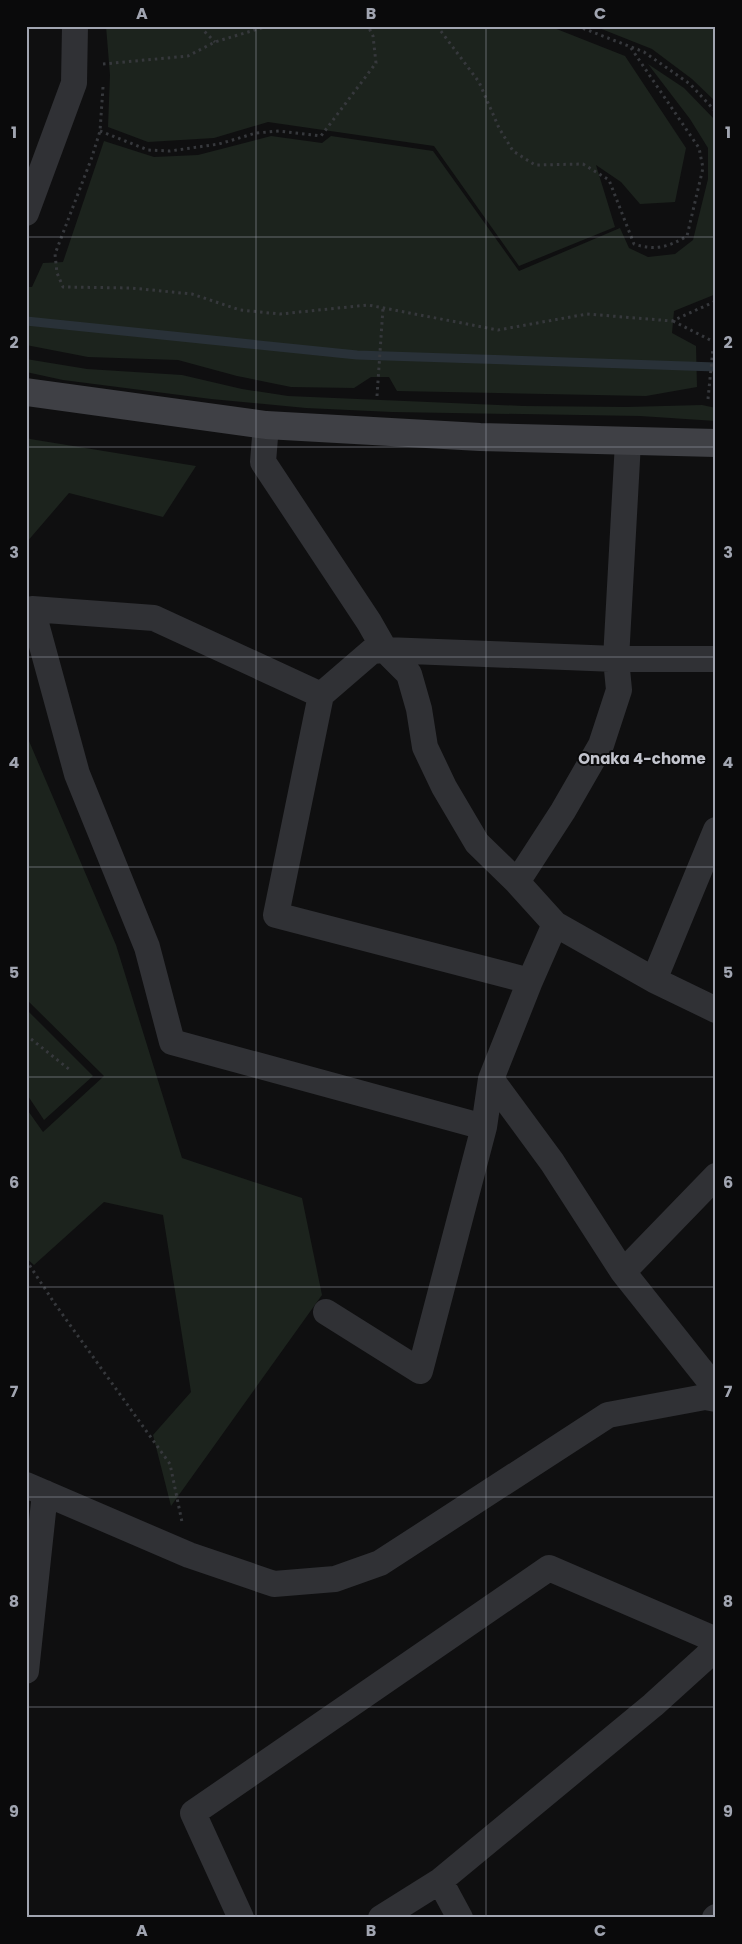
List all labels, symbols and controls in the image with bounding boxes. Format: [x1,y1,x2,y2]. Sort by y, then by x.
text: A [136,2,148,25]
text: B [366,2,376,25]
text: C [594,2,606,25]
text: 1 [11,121,17,144]
text: 1 [725,121,731,144]
text: 2 [9,331,19,354]
text: 2 [723,331,733,354]
text: 3 [9,541,19,564]
text: 3 [723,541,733,564]
district label: Onaka 4-chome [578,748,706,769]
text: 4 [9,751,20,774]
text: 4 [723,751,734,774]
text: 5 [9,961,19,984]
text: 5 [723,961,733,984]
text: 6 [9,1171,19,1194]
text: 6 [723,1171,733,1194]
text: 7 [10,1380,19,1403]
text: 7 [724,1380,733,1403]
text: 8 [9,1590,19,1613]
text: 8 [723,1590,733,1613]
text: 9 [9,1800,19,1823]
text: 9 [723,1800,733,1823]
text: A [136,1919,148,1942]
text: B [366,1919,376,1942]
text: C [594,1919,606,1942]

